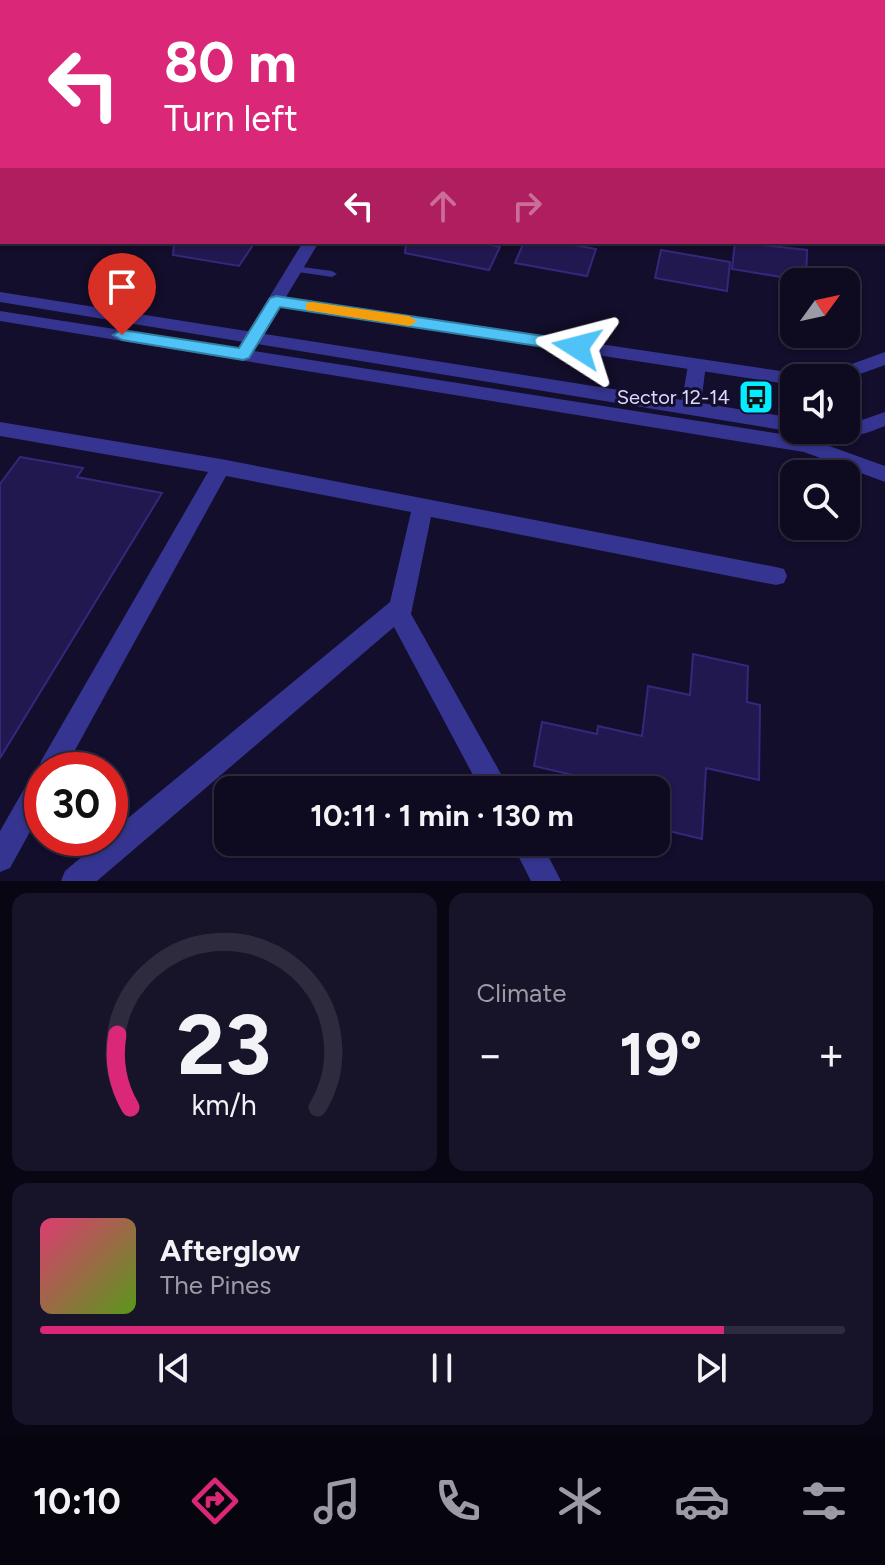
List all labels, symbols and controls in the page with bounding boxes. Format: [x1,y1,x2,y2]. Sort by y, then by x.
text: 80 m [164,29,297,96]
icon: left [32,32,136,136]
text: Turn left [164,97,298,140]
icon: left [337,184,381,228]
icon: ahead [421,184,465,228]
icon: right [505,184,549,228]
pin [88,253,156,335]
icon: arrive [100,265,144,309]
north arrow [780,268,860,348]
map controls [780,268,860,540]
position arrow [535,305,619,389]
button: sound [780,364,860,444]
bus stop icon: Sector 12-14 [737,378,775,416]
place label: Sector 12-14 [617,385,730,409]
button: search [780,460,860,540]
speed limit sign: 30 [24,752,128,856]
text: 10:11 · 1 min · 130 m [310,797,574,834]
text: Climate [477,977,566,1009]
text: 23 [177,995,271,1095]
text: 19° [619,1018,702,1090]
text: − [477,1028,504,1081]
text: + [818,1028,845,1081]
text: km/h [192,1088,257,1122]
text: Afterglow [160,1232,300,1269]
text: The Pines [160,1269,271,1301]
icon: previous [152,1346,196,1390]
icon: pause [420,1346,464,1390]
icon: next [689,1346,733,1390]
icon: directions [187,1473,243,1529]
icon: music [309,1473,365,1529]
icon: phone [430,1473,486,1529]
icon: climate [552,1473,608,1529]
icon: car [674,1473,730,1529]
icon: filters [796,1473,852,1529]
text: 10:10 [33,1480,121,1523]

